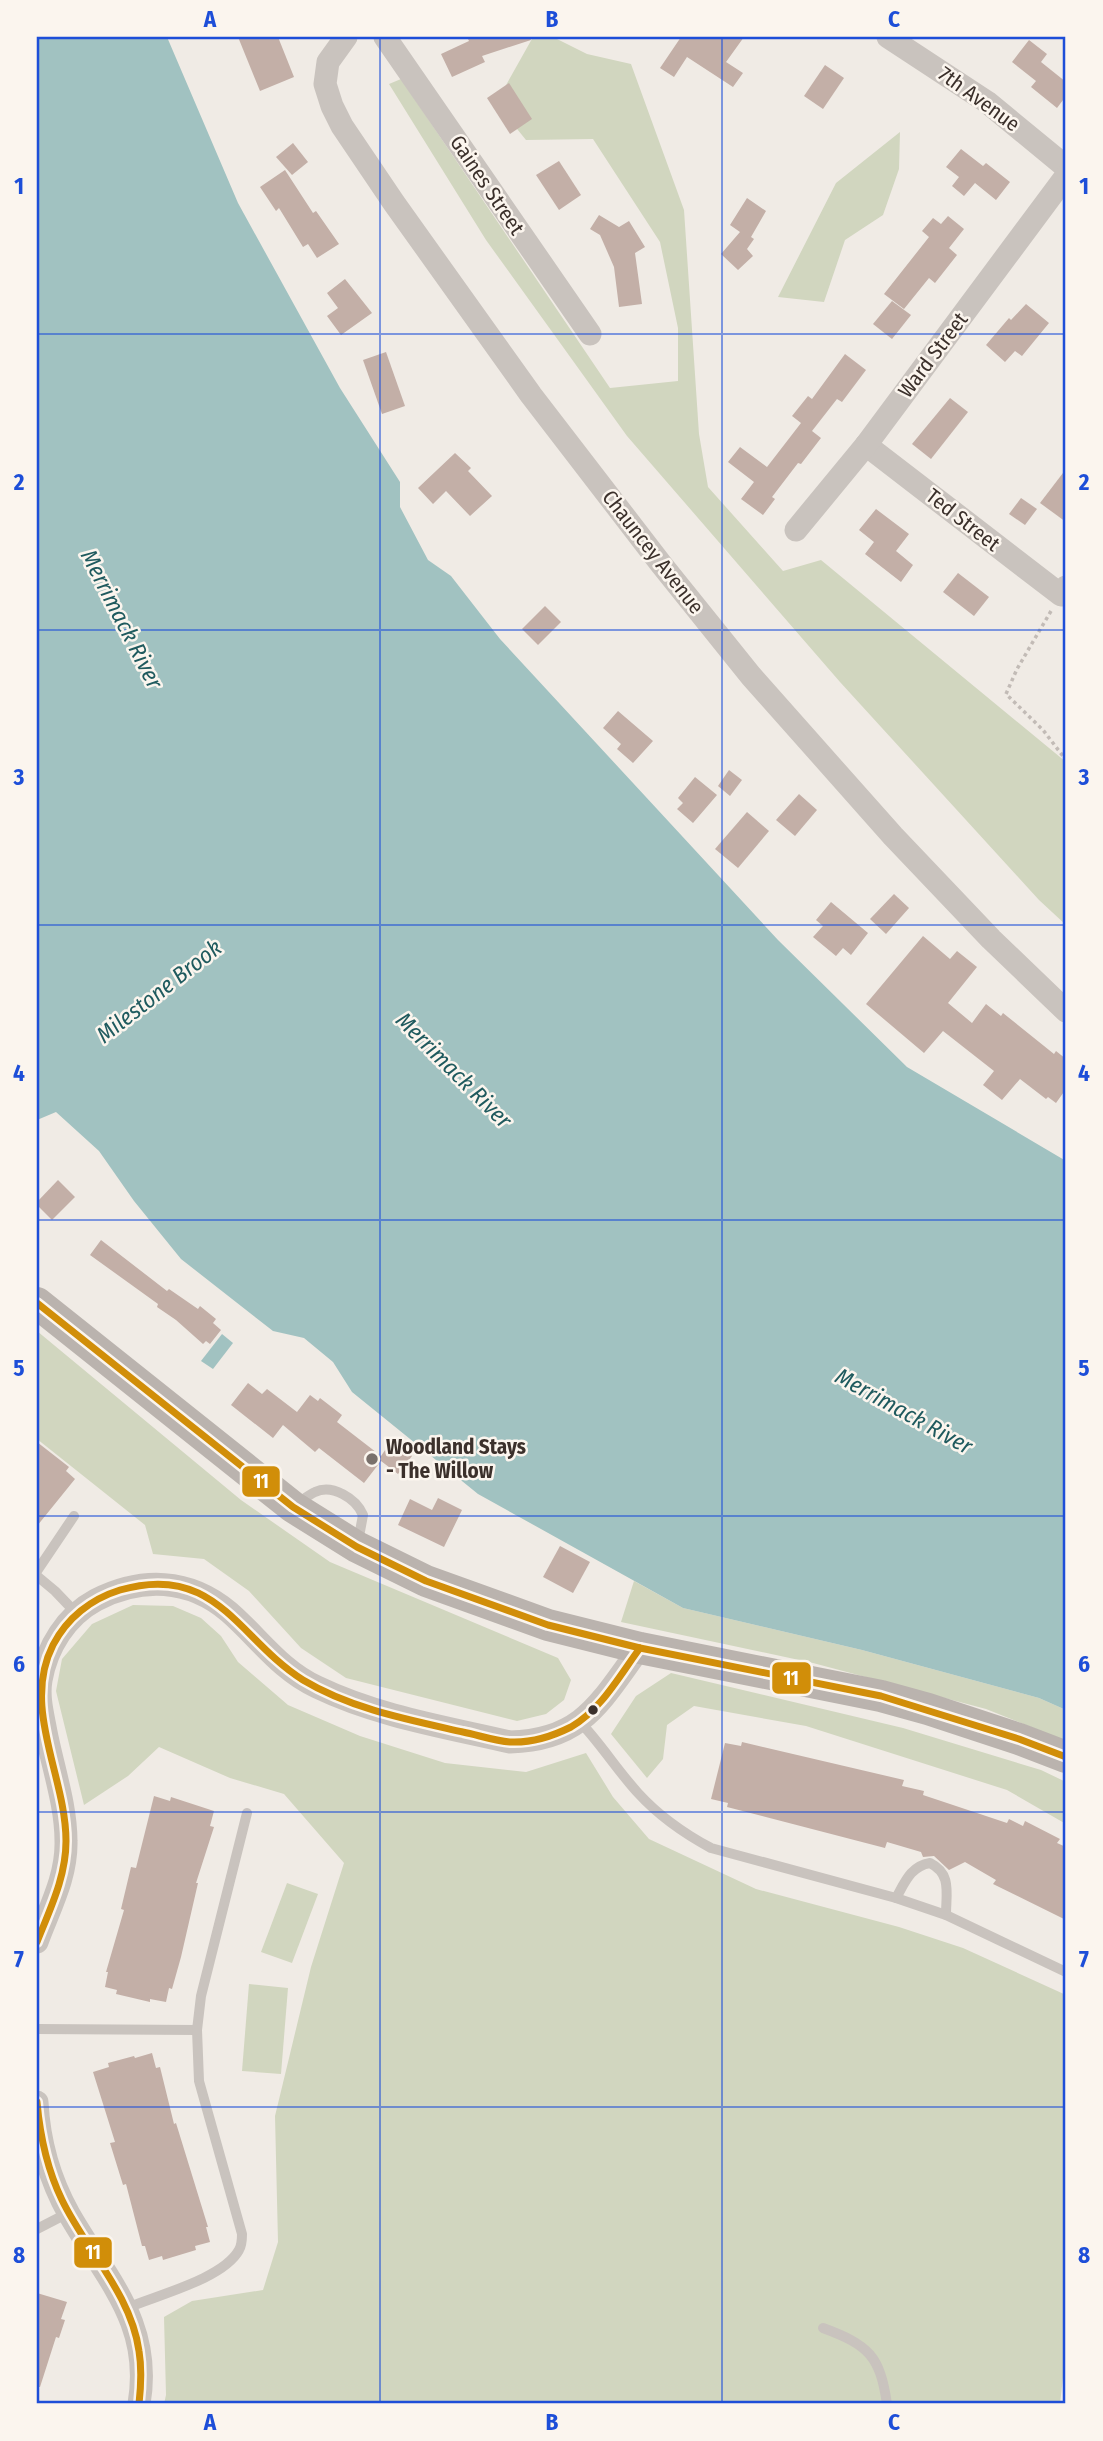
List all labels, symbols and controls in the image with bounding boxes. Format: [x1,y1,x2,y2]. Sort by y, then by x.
text: A [203,5,217,33]
text: B [546,5,559,33]
text: C [888,5,900,33]
street label: 7th Avenue [933,61,1025,137]
street label: Gaines Street [444,130,530,240]
text: 1 [14,172,24,200]
text: 1 [1079,172,1089,200]
street label: Ward Street [893,307,974,403]
text: 2 [13,468,25,496]
text: 2 [1078,468,1090,496]
street label: Ted Street [921,483,1005,557]
street label: Chauncey Avenue [597,485,709,619]
water label: Merrimack River [75,545,169,694]
text: 3 [13,763,25,791]
text: 3 [1078,763,1090,791]
water label: Milestone Brook [91,933,227,1049]
water label: Merrimack River [390,1006,518,1134]
text: 4 [13,1059,25,1087]
text: 4 [1078,1059,1090,1087]
text: 5 [13,1354,25,1382]
text: 5 [1078,1354,1090,1382]
water label: Merrimack River [831,1362,978,1461]
place label: Woodland Stays - The Willow [386,1434,526,1484]
marker: Woodland Stays - The Willow [364,1451,380,1467]
line badge: 11 [241,1465,281,1498]
text: 11 [253,1470,269,1493]
text: 6 [13,1650,25,1678]
text: 6 [1078,1650,1090,1678]
line badge: 11 [771,1661,812,1695]
text: 11 [783,1667,799,1690]
unlabelled marker [586,1703,600,1717]
text: 7 [14,1945,24,1973]
text: 7 [1079,1945,1089,1973]
line badge: 11 [73,2236,113,2269]
text: 8 [13,2241,25,2269]
text: 11 [85,2241,101,2264]
text: 8 [1078,2241,1090,2269]
text: A [203,2408,217,2436]
text: B [546,2408,559,2436]
text: C [888,2408,900,2436]

